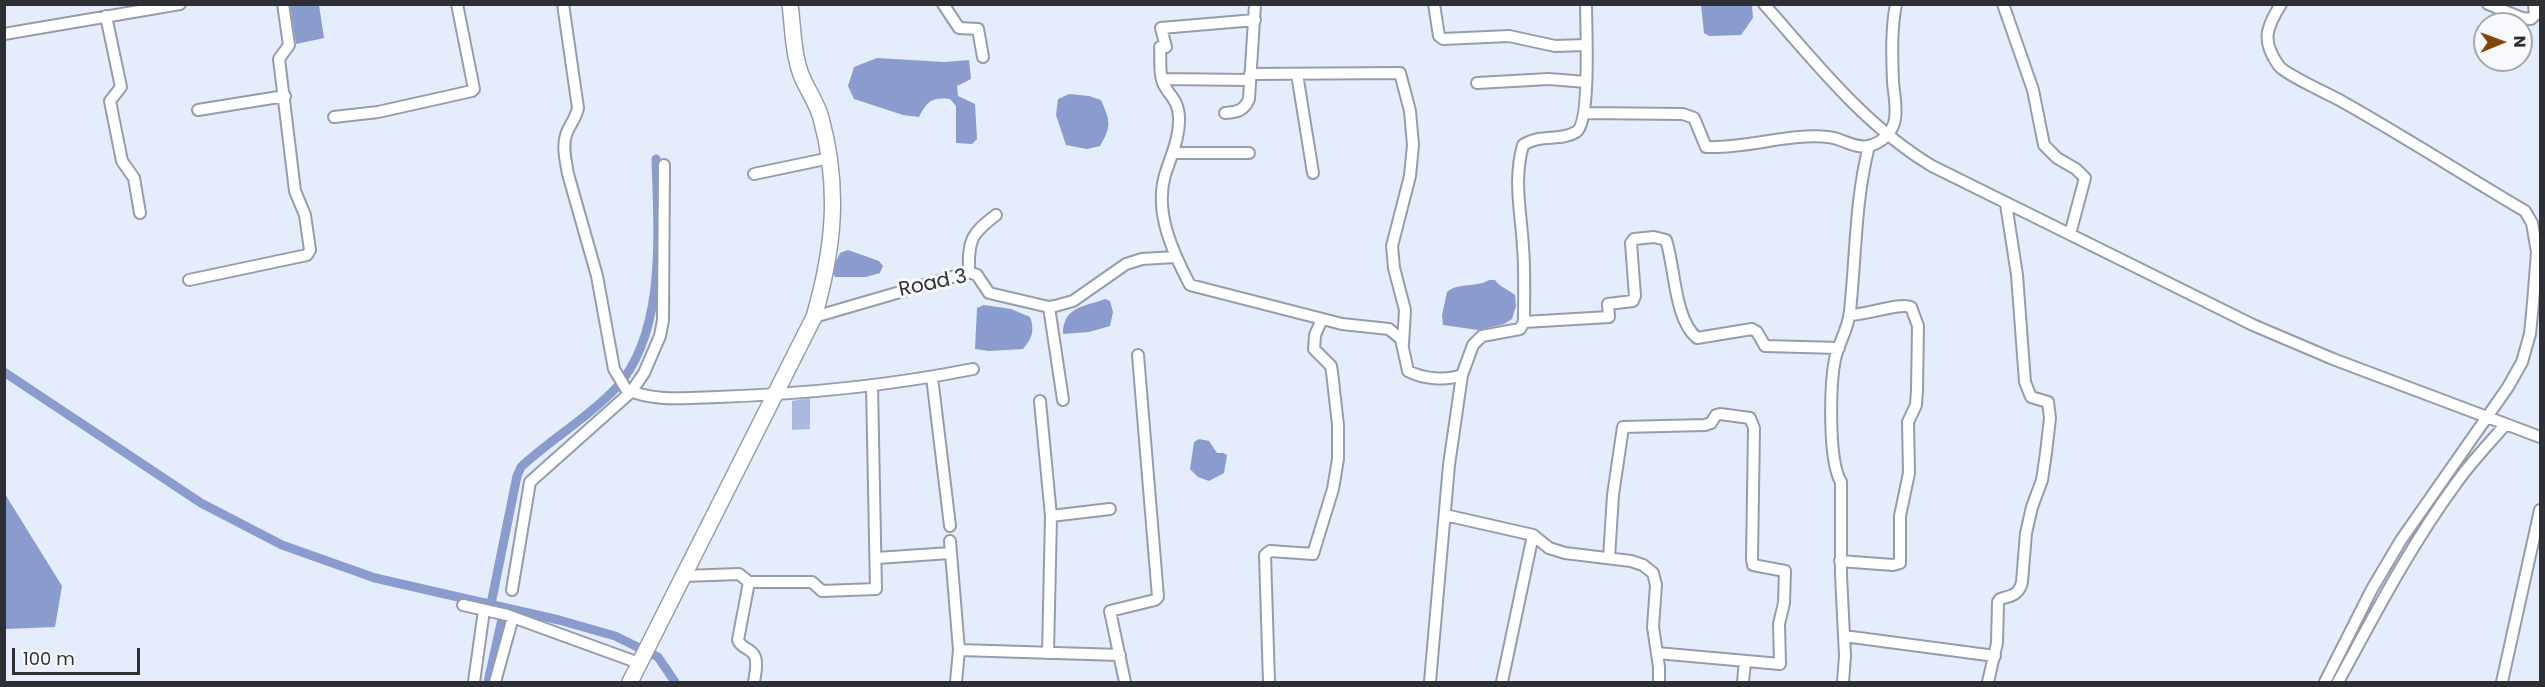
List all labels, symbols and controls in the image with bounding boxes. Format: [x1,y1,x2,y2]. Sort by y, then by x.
north arrow [2473,12,2533,72]
text: N [2508,35,2531,48]
street label: Road 3 [897,265,969,303]
scale bar [15,636,142,674]
text: 100 m [23,646,75,671]

